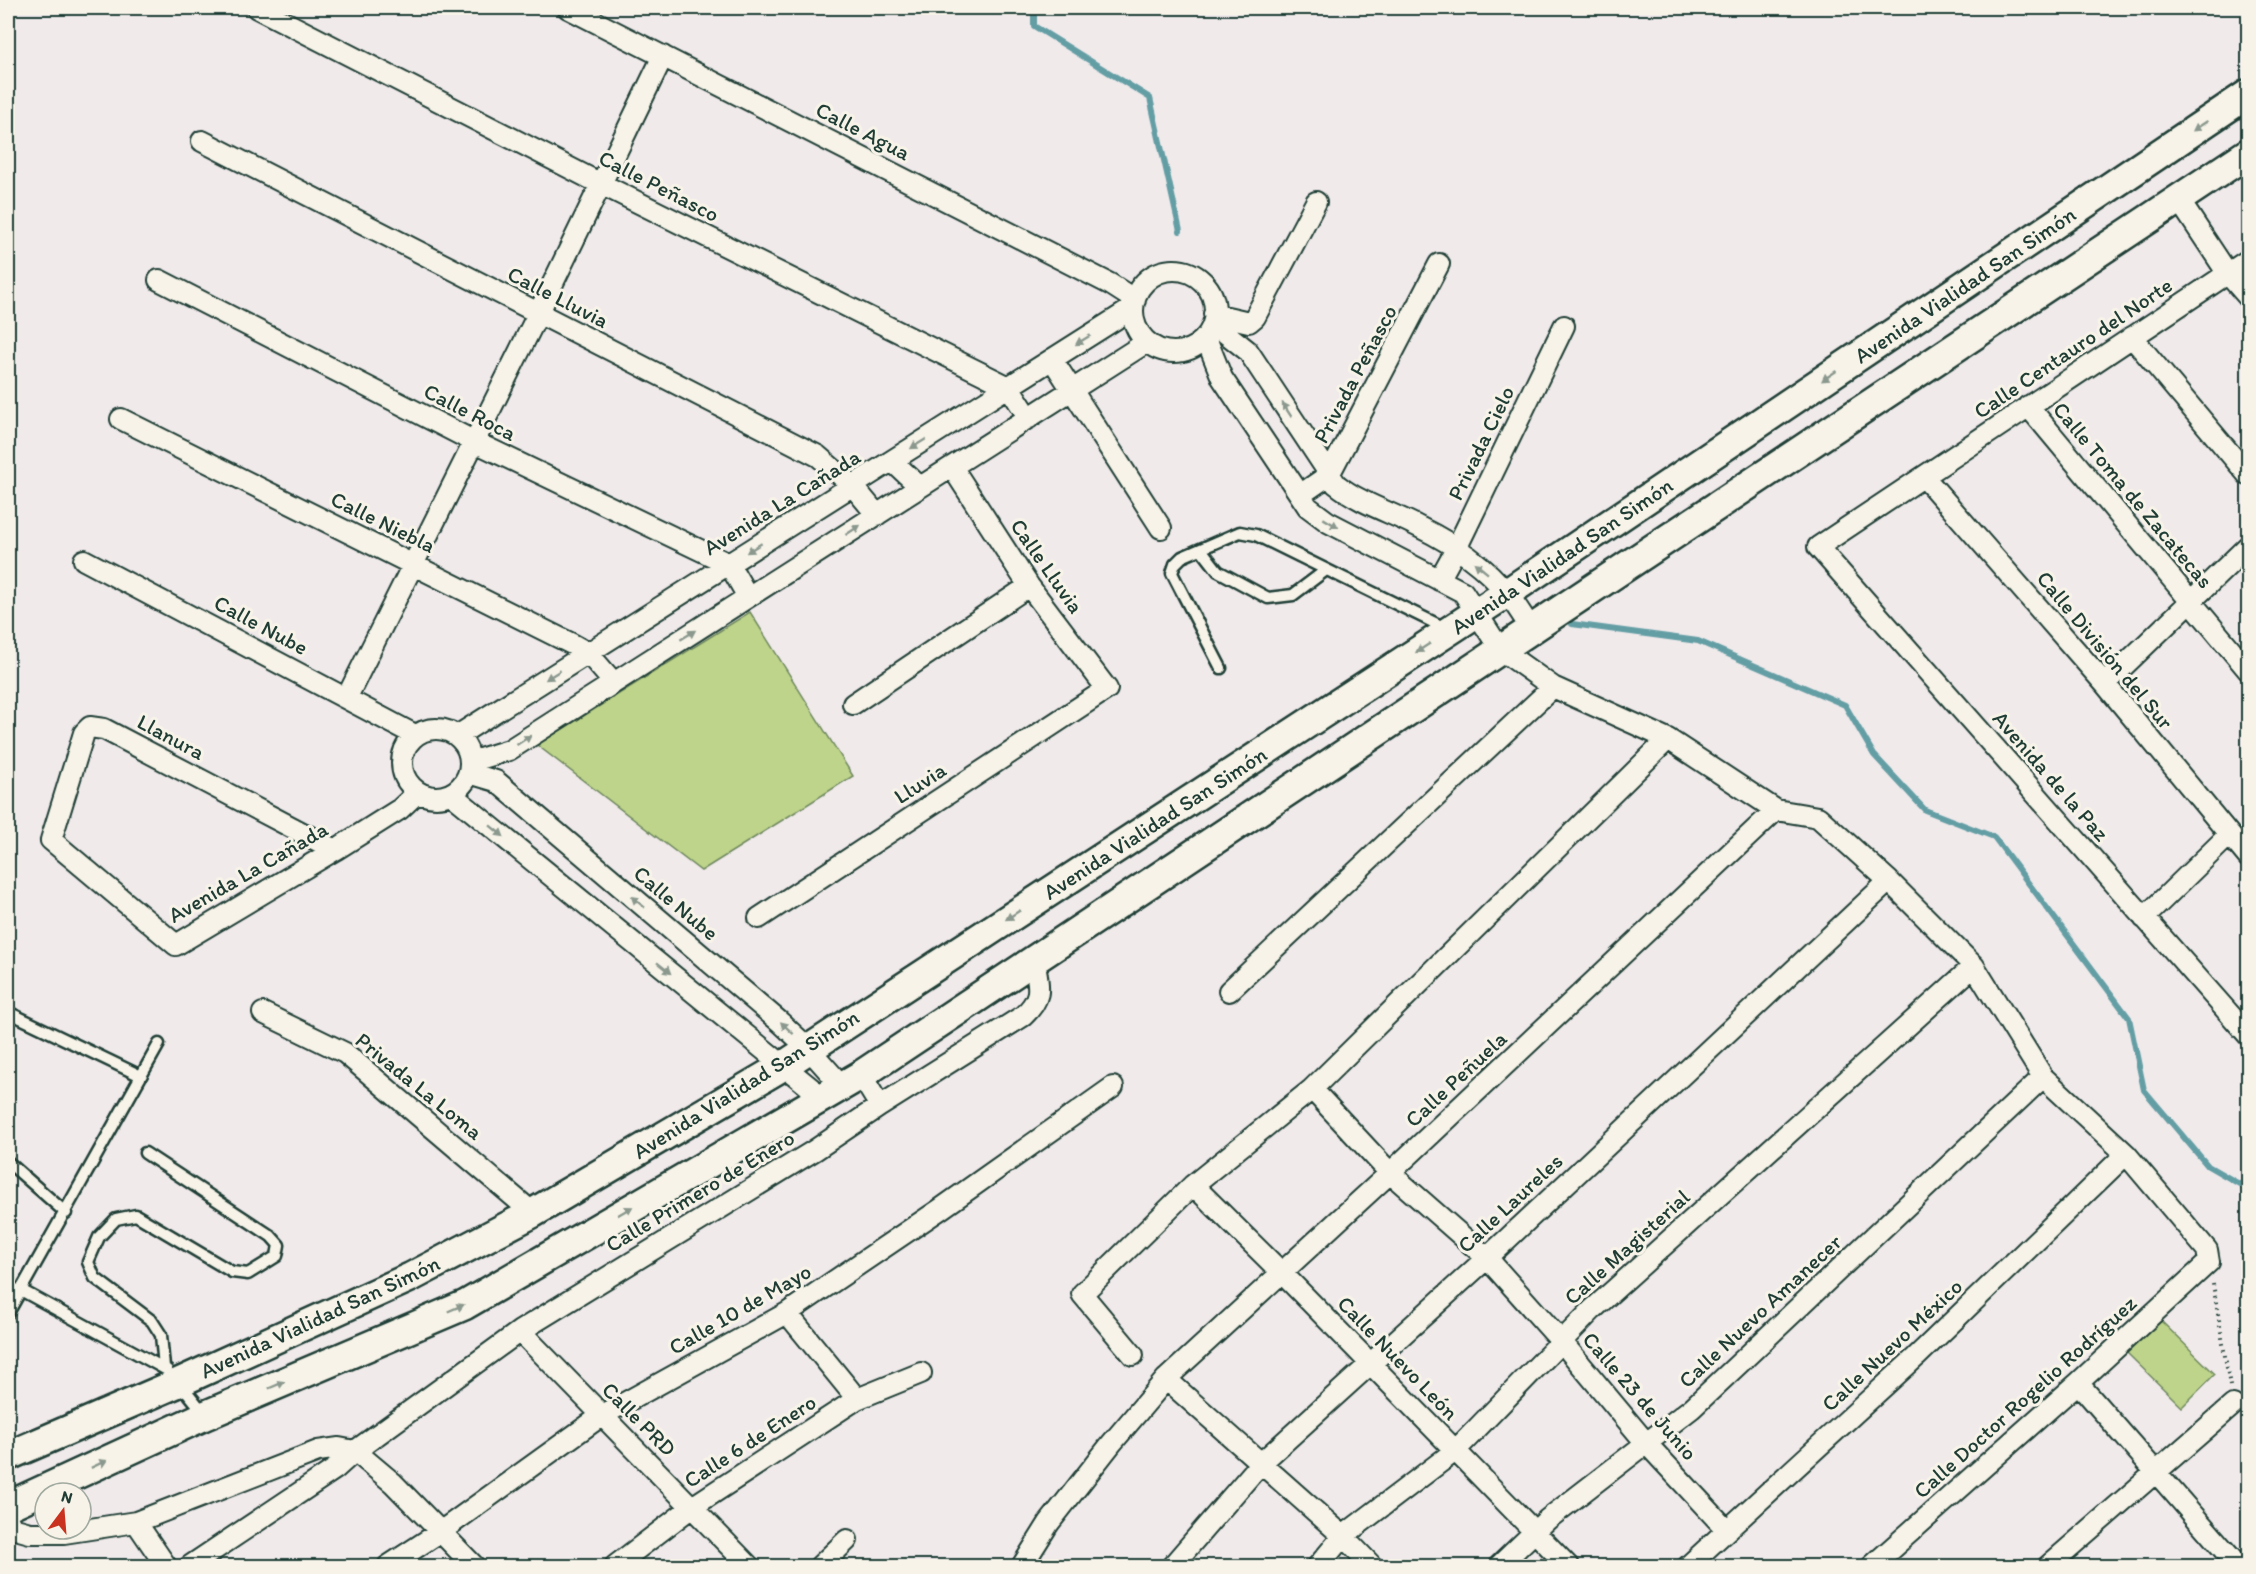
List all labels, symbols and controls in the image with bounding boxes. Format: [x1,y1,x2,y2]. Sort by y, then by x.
street label: Calle Agua [811,96,915,167]
one-way arrow [2192,120,2208,131]
street label: Calle Peñasco [594,144,724,228]
street label: Avenida Vialidad San Simón [1849,200,2081,369]
street label: Calle Lluvia [503,260,613,334]
street label: Calle Centauro del Norte [1969,271,2177,425]
street label: Privada Peñasco [1307,300,1403,448]
one-way arrow [1075,334,1091,345]
one-way arrow [1822,370,1838,382]
street label: Calle Roca [419,377,521,447]
street label: Privada Cielo [1442,381,1520,505]
street label: Calle Toma de Zacatecas [2047,396,2219,594]
one-way arrow [1281,401,1292,418]
one-way arrow [910,438,926,449]
street label: Avenida La Cañada [698,443,866,561]
street label: Avenida Vialidad San Simón [1446,471,1678,640]
street label: Calle Niebla [326,485,440,559]
street label: Calle Lluvia [1004,513,1090,619]
one-way arrow [1323,517,1339,528]
one-way arrow [845,525,861,536]
one-way arrow [745,543,762,554]
one-way arrow [1473,562,1489,575]
street label: Calle División del Sur [2031,565,2180,735]
street label: Calle Nube [209,589,313,661]
one-way arrow [680,630,697,641]
one-way arrow [1415,643,1431,654]
one-way arrow [545,670,562,681]
street label: Avenida de la Paz [1987,705,2115,847]
street label: Llanura [133,708,210,766]
one-way arrow [516,735,532,746]
street label: Avenida Vialidad San Simón [1038,740,1272,906]
street label: Lluvia [889,756,952,810]
street label: Avenida La Cañada [163,815,333,929]
one-way arrow [489,824,505,837]
street label: Calle Nube [628,860,724,946]
one-way arrow [631,896,646,909]
one-way arrow [1005,909,1021,920]
one-way arrow [656,961,672,974]
street label: Avenida Vialidad San Simón [628,1003,864,1165]
one-way arrow [780,1022,794,1036]
street label: Calle Peñuela [1400,1025,1513,1133]
street label: Privada La Loma [350,1026,489,1146]
street label: Calle Primero de Enero [601,1124,799,1258]
street label: Calle Laureles [1452,1147,1568,1259]
street label: Calle Magisterial [1559,1183,1695,1311]
one-way arrow [617,1205,633,1216]
street label: Calle Nuevo Amanecer [1673,1228,1847,1394]
street label: Avenida Vialidad San Simón [196,1249,445,1384]
street label: Calle 10 de Mayo [664,1257,816,1361]
street label: Calle Nuevo México [1816,1273,1968,1417]
street label: Calle Nuevo León [1332,1290,1465,1426]
street label: Calle Doctor Rogelio Rodríguez [1908,1290,2142,1504]
one-way arrow [448,1304,465,1313]
street label: Calle 23 de Junio [1577,1326,1703,1466]
street label: Calle PRD [596,1376,682,1462]
one-way arrow [268,1380,286,1389]
street label: Calle 6 de Enero [679,1388,821,1494]
one-way arrow [90,1460,107,1469]
north arrow [33,1481,93,1541]
text: N [59,1486,75,1508]

